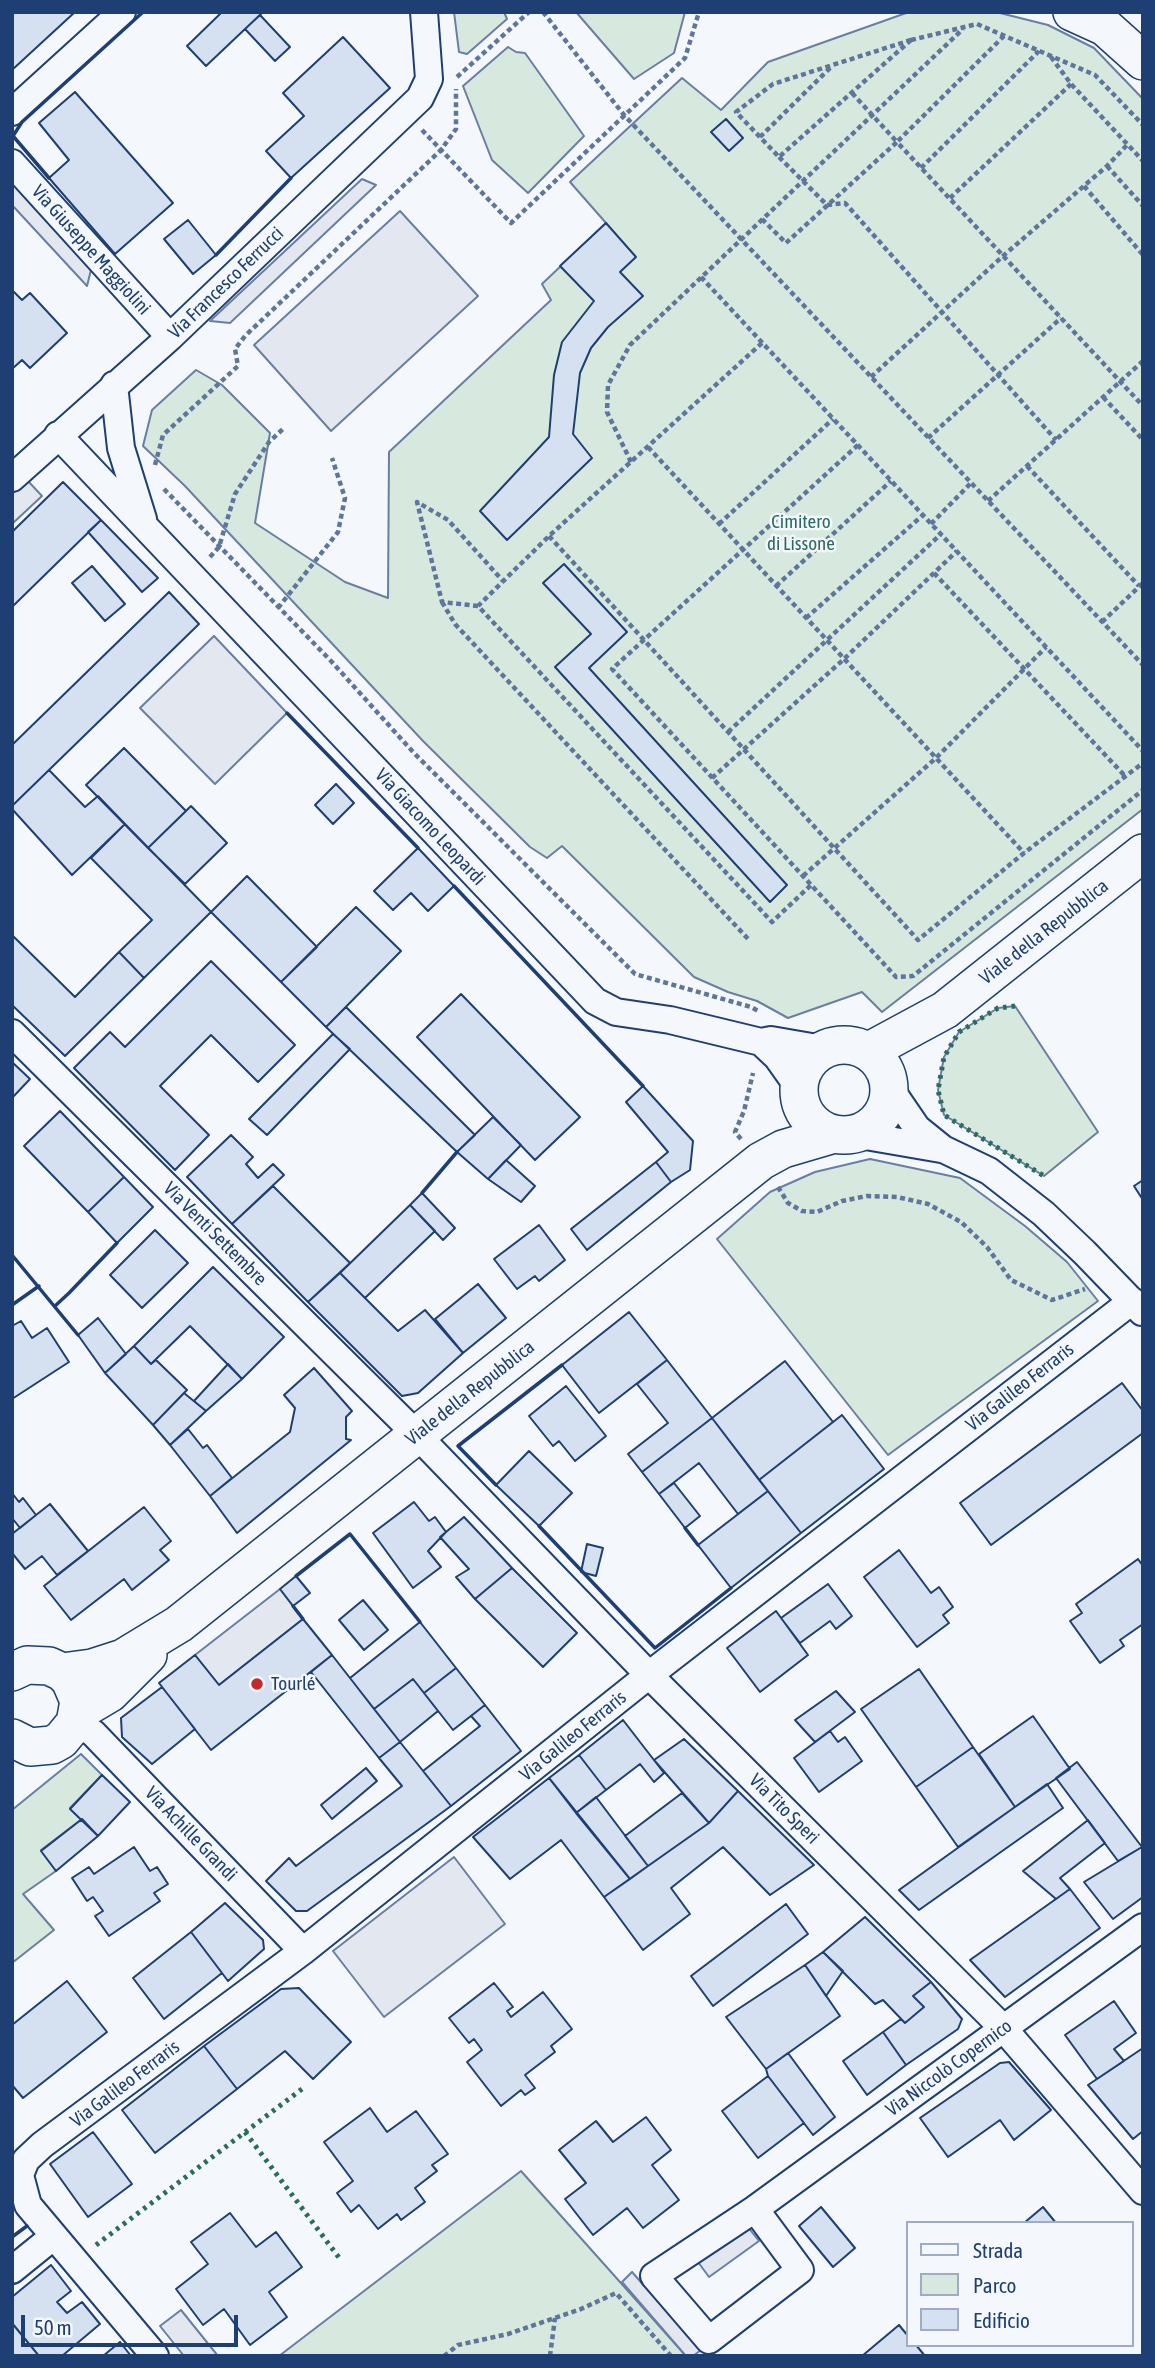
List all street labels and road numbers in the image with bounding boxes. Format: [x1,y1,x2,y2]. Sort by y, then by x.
street label: Via Giuseppe Maggiolini [27,180,155,320]
street label: Via Francesco Ferrucci [164,222,288,344]
street label: Via Giacomo Leopardi [370,764,490,890]
street label: Viale della Repubblica [975,875,1113,989]
street label: Via Venti Settembre [158,1177,272,1291]
street label: Viale della Repubblica [401,1336,539,1450]
street label: Via Galileo Ferraris [962,1338,1078,1436]
street label: Via Galileo Ferraris [515,1686,631,1786]
street label: Via Tito Speri [744,1769,824,1849]
street label: Via Achille Grandi [140,1782,242,1886]
street label: Via Niccolò Copernico [881,2015,1017,2121]
street label: Via Galileo Ferraris [66,2036,184,2132]

